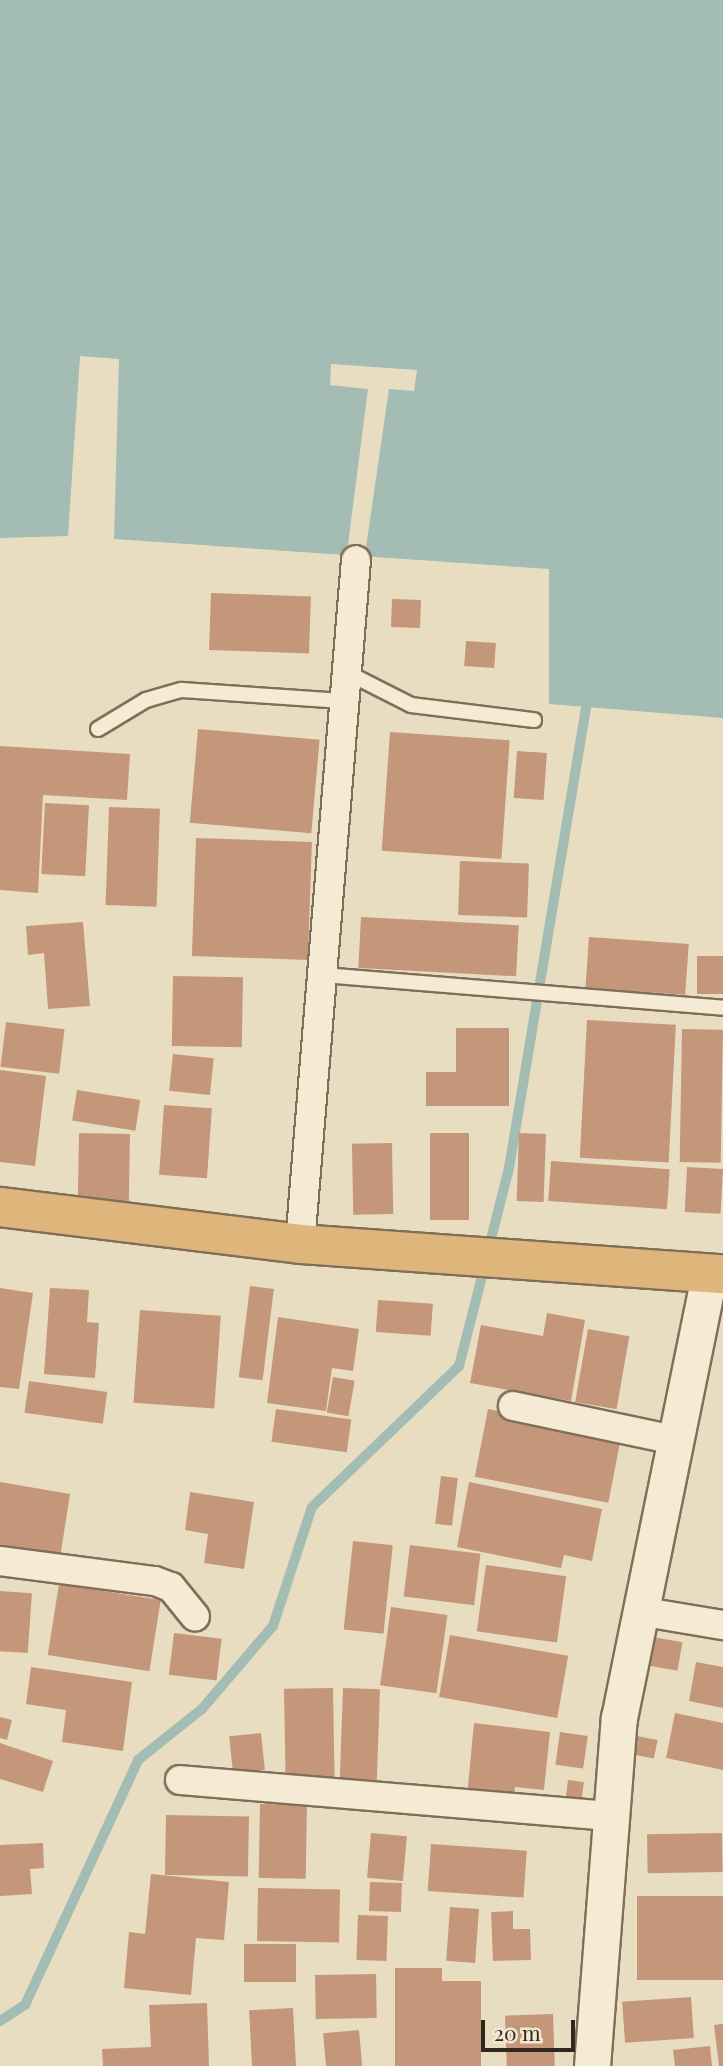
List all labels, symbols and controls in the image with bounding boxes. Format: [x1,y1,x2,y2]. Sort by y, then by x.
scale bar [485,2007,580,2050]
text: 20 m [494,2018,541,2046]

